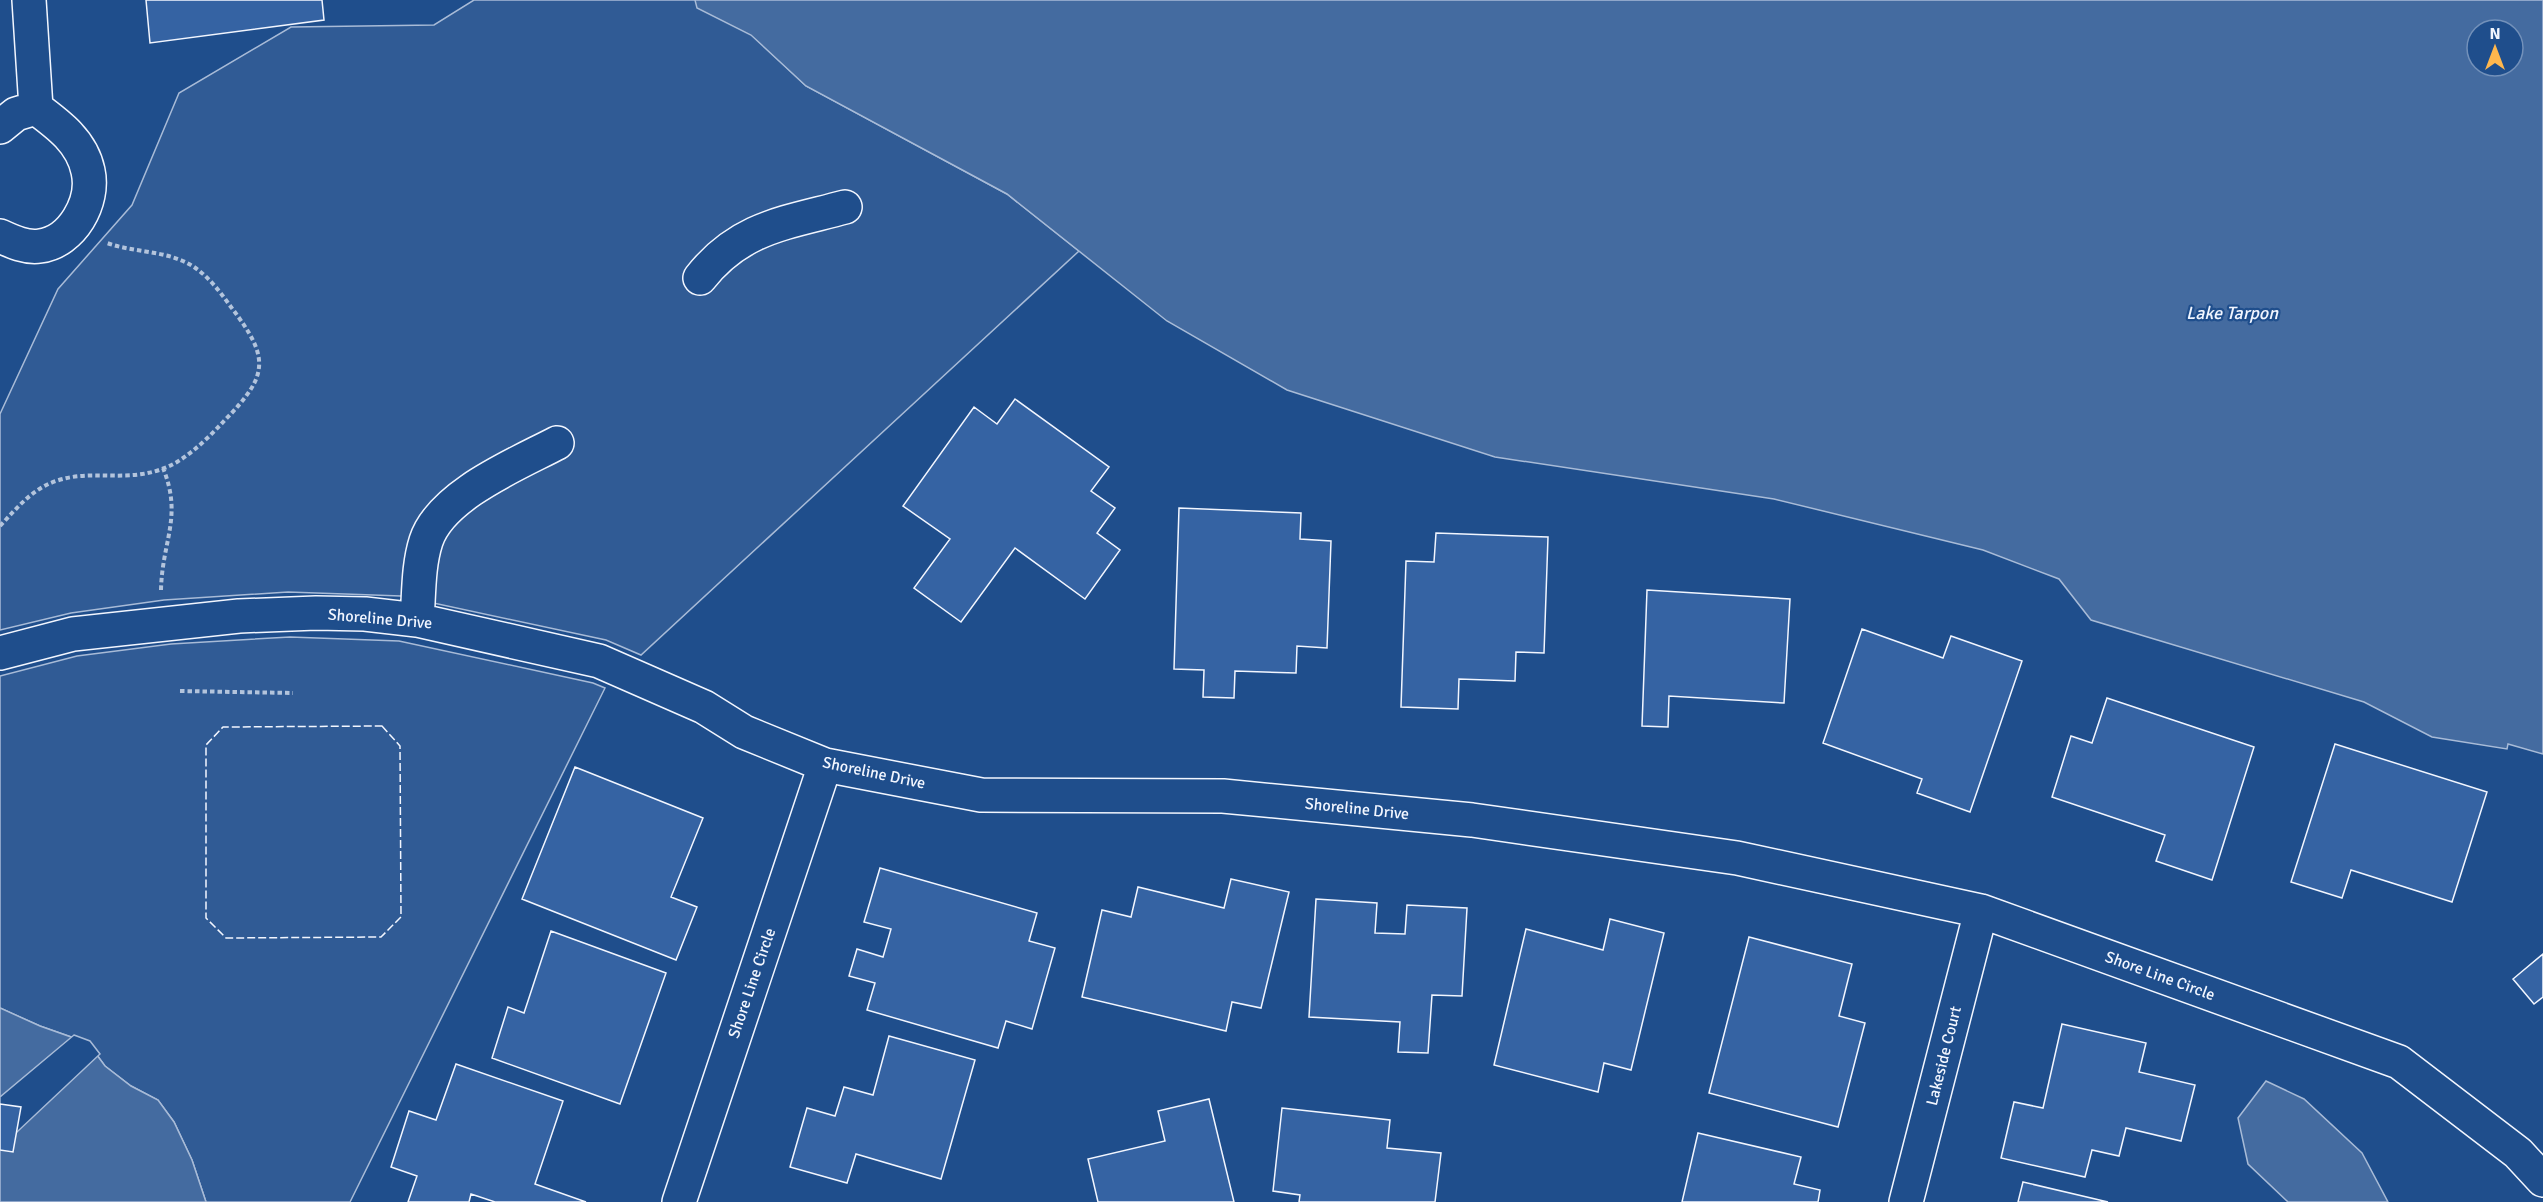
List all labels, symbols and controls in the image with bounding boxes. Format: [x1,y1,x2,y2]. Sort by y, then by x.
north arrow [2465,18,2525,78]
text: N [2489,24,2501,44]
water label: Lake Tarpon [2186,302,2279,324]
street label: Shoreline Drive [327,604,433,634]
street label: Shoreline Drive [821,752,927,794]
street label: Shoreline Drive [1304,794,1410,824]
street label: Shore Line Circle [724,925,780,1041]
street label: Shore Line Circle [2102,947,2218,1005]
street label: Lakeside Court [1922,1004,1966,1108]

